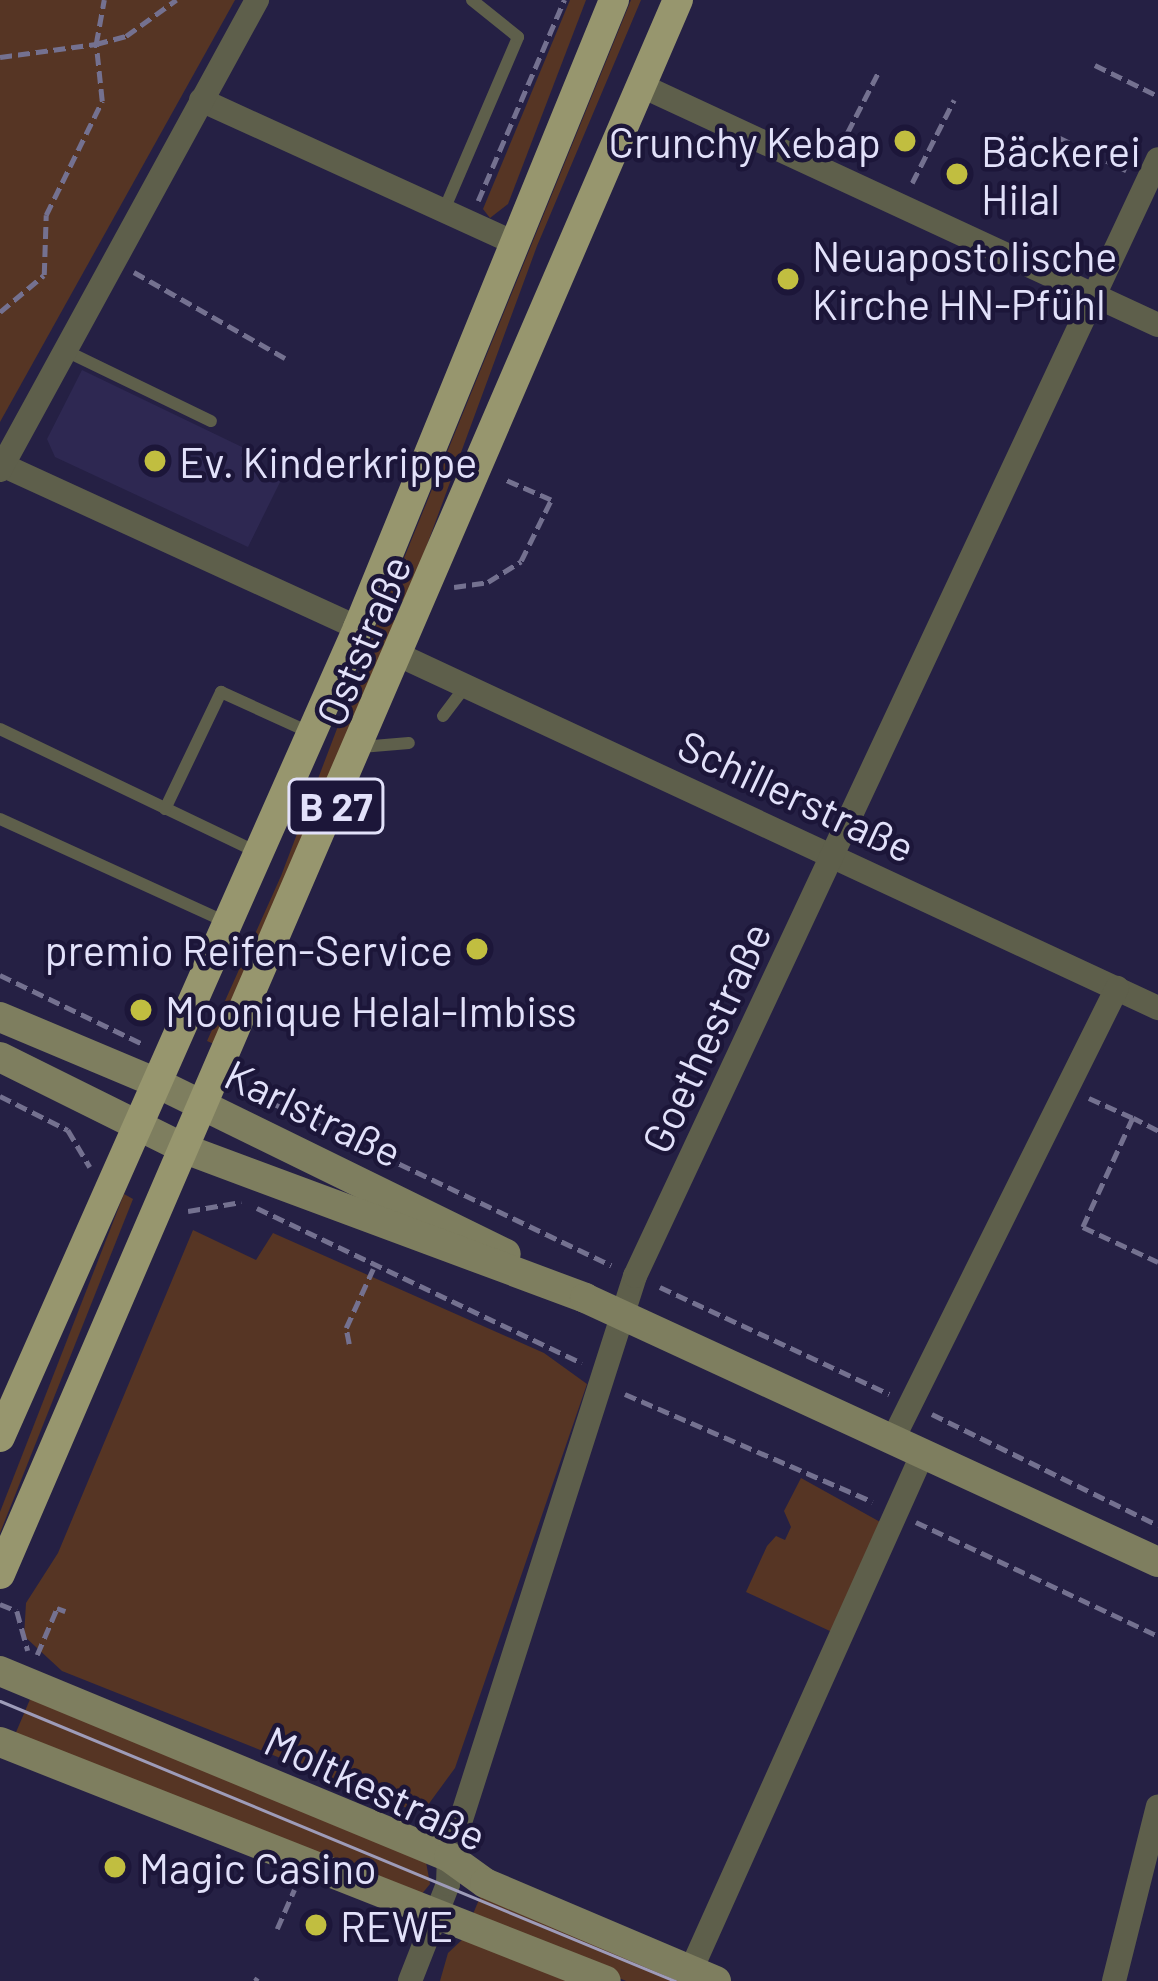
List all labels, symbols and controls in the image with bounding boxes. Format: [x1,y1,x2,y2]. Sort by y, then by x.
place label: Crunchy Kebap [609,116,881,166]
place label: Bäckerei Hilal [981,125,1141,224]
marker: Crunchy Kebap [892,128,918,154]
marker: Bäckerei Hilal [944,161,970,187]
place label: Neuapostolische Kirche HN-Pfühl [812,230,1117,328]
marker: Neuapostolische Kirche HN-Pfühl [775,266,801,292]
place label: Ev. Kinderkrippe [179,436,477,486]
marker: Ev. Kinderkrippe [142,448,168,474]
street label: Oststraße [304,548,420,732]
street label: Schillerstraße [671,718,923,872]
road number: B 27 [285,773,387,839]
street label: Goethestraße [630,914,780,1160]
place label: premio Reifen-Service [45,924,453,974]
marker: premio Reifen-Service [464,936,490,962]
place label: Moonique Helal-Imbiss [165,985,577,1035]
marker: Moonique Helal-Imbiss [128,997,154,1023]
street label: Karlstraße [218,1048,410,1176]
street label: Moltkestraße [257,1714,495,1860]
place label: Magic Casino [139,1842,377,1892]
marker: Magic Casino [102,1854,128,1880]
place label: REWE [340,1900,453,1950]
marker: REWE [303,1912,329,1938]

